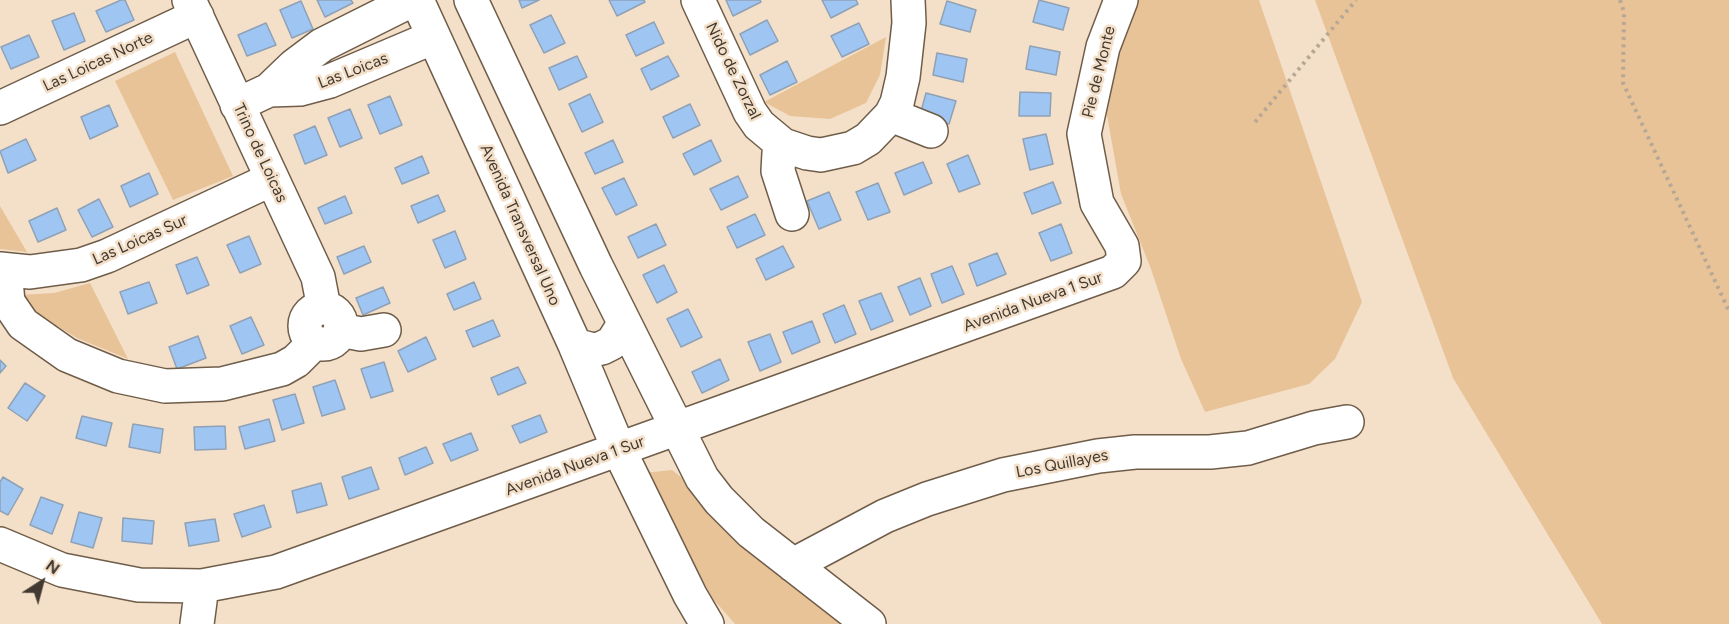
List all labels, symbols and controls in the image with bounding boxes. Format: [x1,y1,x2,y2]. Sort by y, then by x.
street label: Nido de Zorzal [701,19,765,123]
street label: Pie de Monte [1078,24,1120,120]
street label: Las Loicas Norte [40,28,156,96]
street label: Las Loicas [315,49,391,93]
street label: Trino de Loicas [229,100,291,206]
street label: Avenida Transversal Uno [476,141,564,309]
street label: Las Loicas Sur [90,211,190,269]
street label: Avenida Nueva 1 Sur [961,268,1105,336]
street label: Avenida Nueva 1 Sur [503,432,647,500]
street label: Los Quillayes [1014,446,1110,482]
north arrow [12,552,72,612]
text: N [42,556,63,578]

